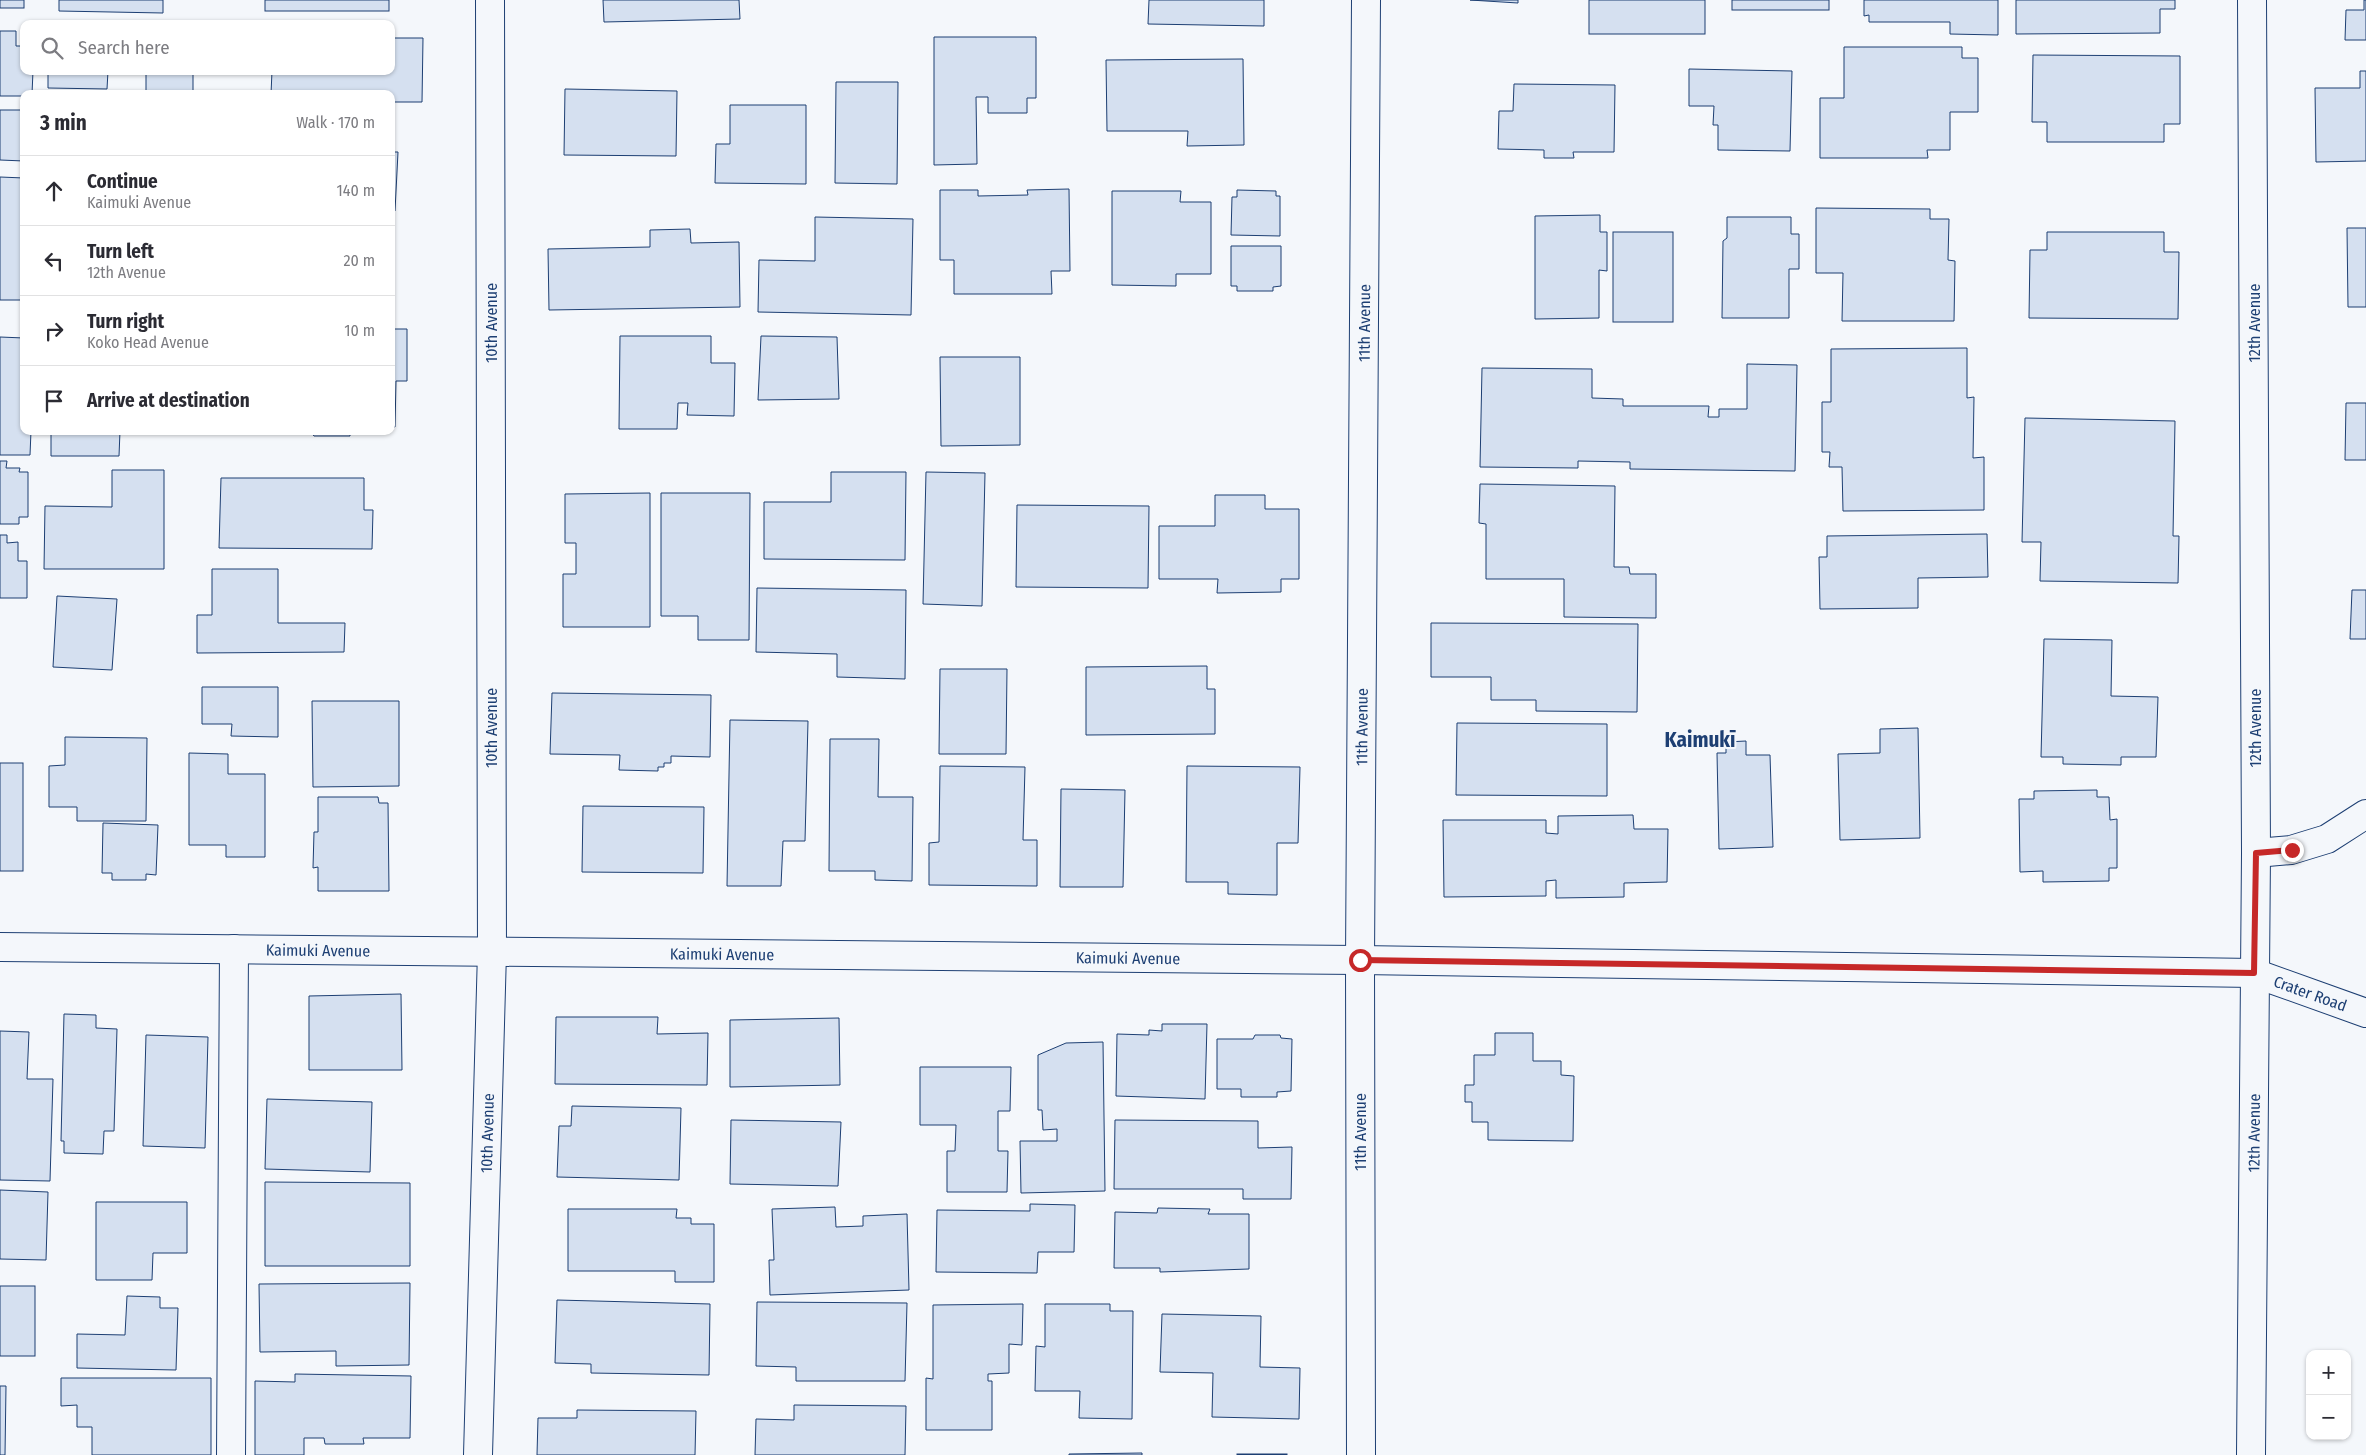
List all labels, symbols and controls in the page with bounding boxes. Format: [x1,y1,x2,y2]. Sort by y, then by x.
search box [20,20,395,75]
icon: search [38,34,66,62]
text: Search here [78,36,170,59]
text: 3 min [40,110,87,136]
text: Walk · 170 m [296,113,375,132]
text: Continue [87,170,158,193]
icon: ahead [40,177,68,205]
text: 140 m [337,181,375,200]
text: Kaimuki Avenue [87,193,191,212]
text: Turn left [87,240,154,263]
icon: left [40,247,68,275]
text: 20 m [344,251,375,270]
text: 12th Avenue [87,263,166,282]
street label: 10th Avenue [482,283,501,363]
street label: 11th Avenue [1355,284,1374,362]
street label: 12th Avenue [2245,284,2264,362]
text: Turn right [87,310,164,333]
icon: right [40,317,68,345]
text: 10 m [344,321,375,340]
text: Koko Head Avenue [87,333,209,352]
icon: arrive [40,387,68,415]
text: Arrive at destination [87,389,250,412]
street label: 10th Avenue [482,688,501,768]
street label: 11th Avenue [1352,688,1372,766]
street label: 12th Avenue [2246,689,2265,767]
district label: Kaimukī [1665,727,1736,753]
route end [2281,839,2304,862]
street label: Kaimuki Avenue [266,941,370,961]
street label: Kaimuki Avenue [670,944,774,964]
street label: Kaimuki Avenue [1076,948,1180,968]
route start [1349,949,1372,972]
street label: Crater Road [2271,972,2349,1015]
street label: 10th Avenue [477,1093,498,1173]
street label: 11th Avenue [1351,1093,1370,1171]
street label: 12th Avenue [2244,1093,2264,1173]
map controls [2306,1350,2351,1440]
button: + [2306,1350,2351,1395]
button: − [2306,1395,2351,1440]

